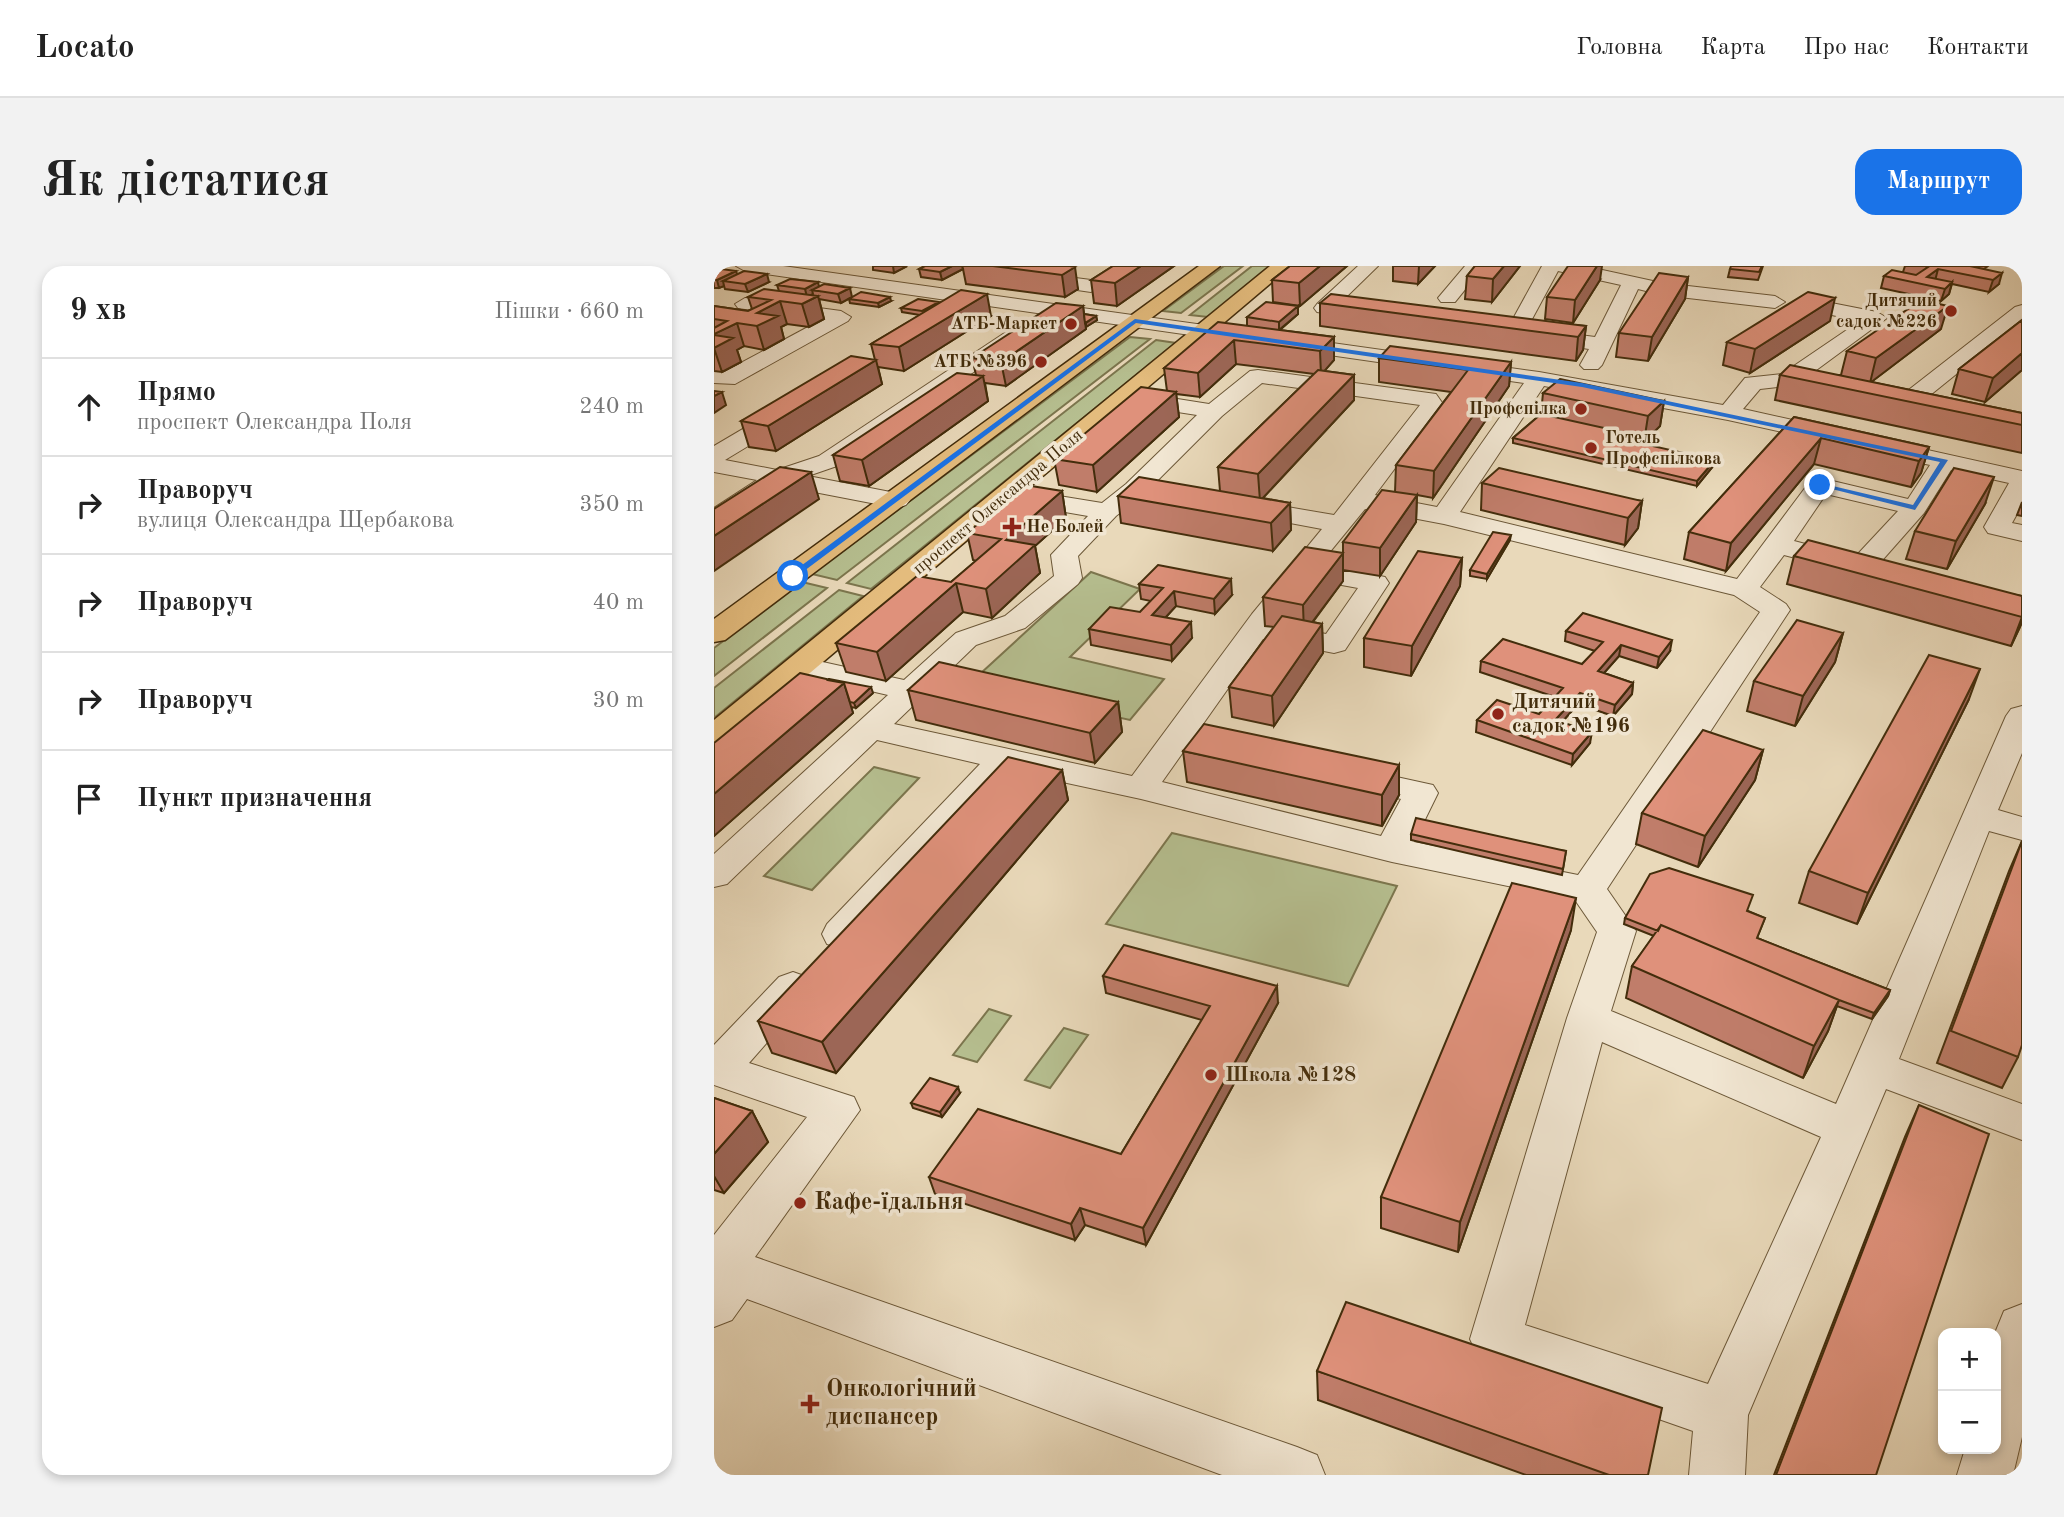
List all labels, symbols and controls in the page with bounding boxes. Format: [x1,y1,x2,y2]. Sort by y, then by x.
text: Locato [35,32,135,65]
text: Головна [1576,36,1663,60]
text: Карта [1701,36,1766,60]
text: Про нас [1804,36,1889,60]
text: Контакти [1927,36,2029,60]
button: Маршрут [1855,149,2022,215]
text: Як дістатися [42,158,330,207]
place label: Дитячий садок №226 [1836,292,1937,331]
text: 9 хв [70,296,126,326]
text: Пішки · 660 m [494,300,644,323]
marker: Дитячий садок №226 [1943,303,1959,319]
place label: АТБ-Маркет [951,315,1057,333]
marker: АТБ-Маркет [1063,316,1079,332]
place label: АТБ №396 [934,353,1027,371]
marker: АТБ №396 [1033,354,1049,370]
text: Прямо [137,380,216,406]
icon: ahead [70,388,108,426]
text: 240 m [579,395,644,418]
place label: Профспілка [1469,400,1567,419]
marker: Профспілка [1573,401,1589,417]
text: проспект Олександра Поля [137,411,412,434]
street label: проспект Олександра Поля [910,426,1086,578]
place label: Готель Профспілкова [1605,429,1721,469]
marker: Готель Профспілкова [1583,440,1599,456]
route end [1804,469,1835,500]
text: Праворуч [137,478,253,504]
icon: right [70,486,108,524]
text: 350 m [579,493,644,516]
text: вулиця Олександра Щербакова [137,509,454,532]
place label: Не Болей [1026,518,1104,536]
marker: Не Болей [1004,519,1020,535]
route start [777,560,808,591]
icon: right [70,584,108,622]
text: Праворуч [137,590,253,616]
text: 40 m [593,591,644,614]
icon: right [70,682,108,720]
text: Праворуч [137,688,253,714]
text: 30 m [593,689,644,712]
place label: Дитячий садок №196 [1512,692,1630,737]
marker: Дитячий садок №196 [1490,706,1506,722]
icon: arrive [70,780,108,818]
text: Пункт призначення [137,786,372,812]
place label: Школа №128 [1225,1065,1356,1086]
marker: Школа №128 [1203,1067,1219,1083]
place label: Кафе-їдальня [814,1191,964,1215]
marker: Кафе-їдальня [792,1195,808,1211]
map controls [1938,1328,2001,1454]
button: + [1938,1328,2001,1391]
place label: Онкологічний диспансер [826,1378,977,1430]
button: − [1938,1391,2001,1454]
marker: Онкологічний диспансер [800,1394,820,1414]

